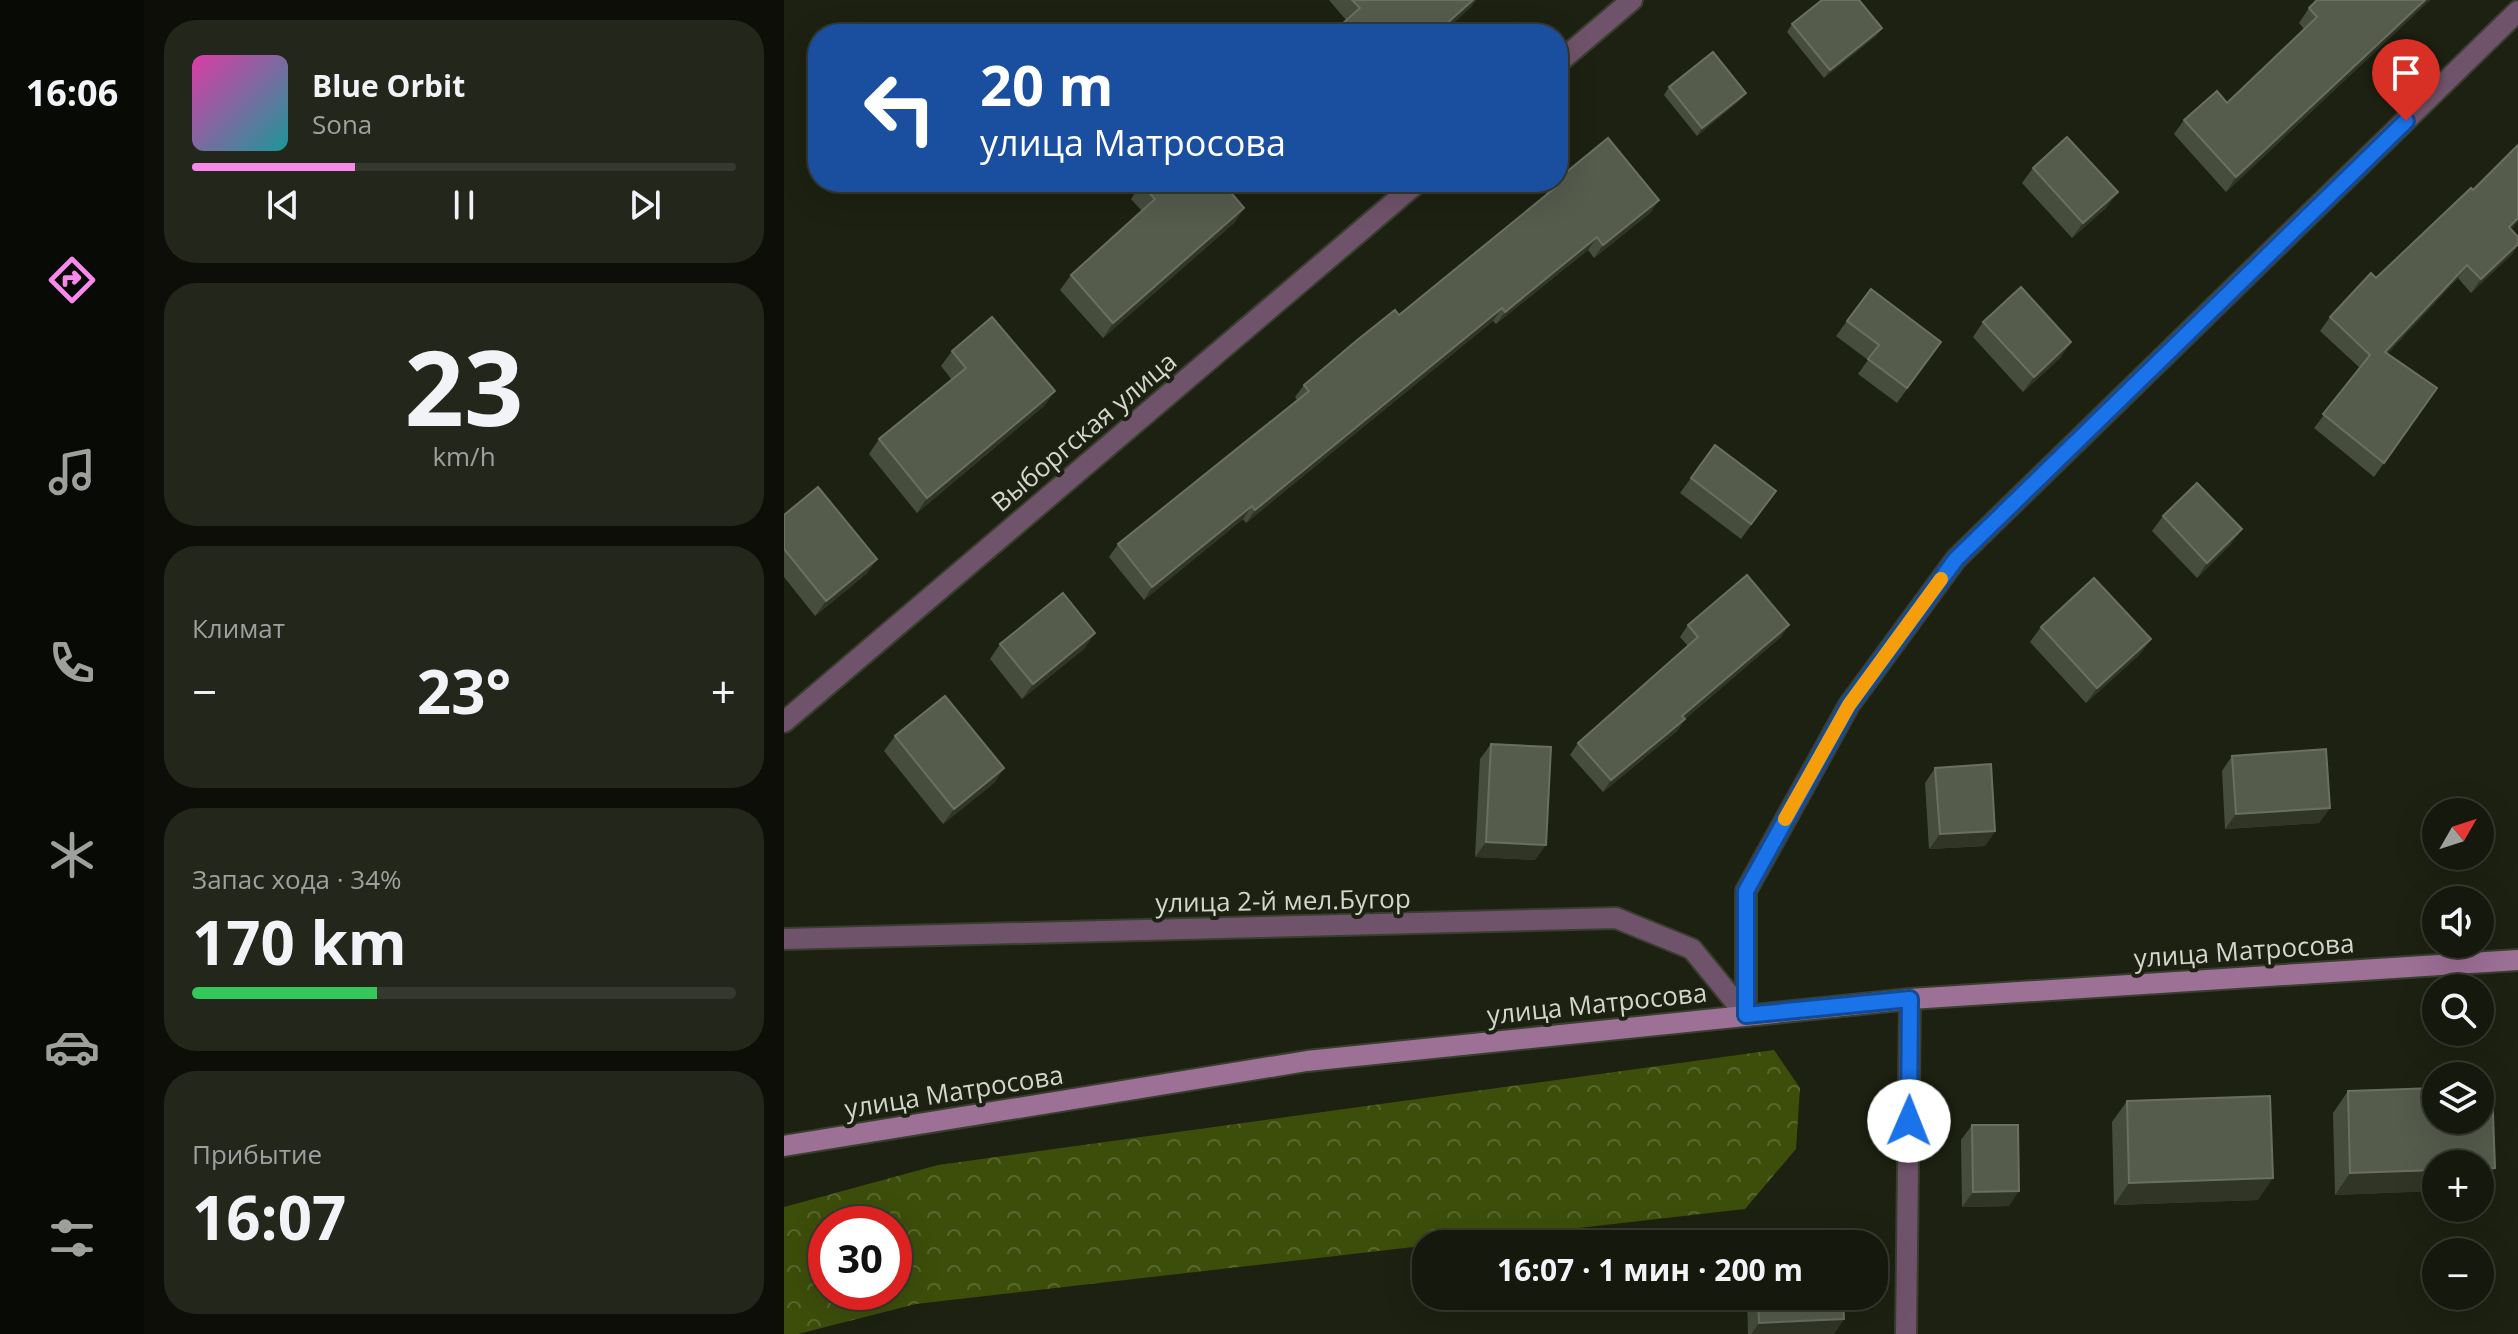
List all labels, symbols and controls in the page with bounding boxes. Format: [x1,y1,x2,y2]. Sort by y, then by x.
pin [2372,39,2440,121]
text: 20 m [980,46,1114,122]
icon: arrive [2384,51,2428,95]
icon: left [848,56,952,160]
text: Blue Orbit [312,65,465,106]
text: 16:06 [26,68,118,117]
text: Sona [312,106,372,142]
text: улица Матросова [980,118,1286,167]
icon: previous [261,183,305,227]
icon: pause [442,183,486,227]
icon: next [623,183,667,227]
icon: directions [44,252,100,308]
text: 23 [405,315,523,456]
street label: Выборгская улица [983,343,1184,519]
text: km/h [432,438,496,474]
icon: music [44,444,100,500]
text: Климат [192,610,285,646]
icon: phone [44,635,100,691]
text: 23° [417,650,511,732]
text: − [192,661,217,721]
text: + [711,661,736,721]
north arrow [2422,798,2494,870]
map controls [2422,798,2494,1310]
icon: climate [44,827,100,883]
text: Запас хода · 34% [192,861,402,897]
street label: улица 2-й мел.Бугор [1155,880,1411,920]
button: sound [2422,886,2494,958]
text: 170 km [192,901,407,983]
street label: улица Матросова [2132,924,2355,976]
street label: улица Матросова [1485,974,1709,1032]
button: search [2422,974,2494,1046]
icon: car [44,1019,100,1075]
street label: улица Матросова [842,1056,1066,1126]
button: layers [2422,1062,2494,1134]
position arrow [1867,1079,1951,1163]
text: Прибытие [192,1136,322,1172]
button: + [2422,1150,2494,1222]
text: 16:07 [192,1176,346,1258]
speed limit sign: 30 [808,1206,912,1310]
icon: filters [44,1210,100,1266]
button: − [2422,1238,2494,1310]
text: 16:07 · 1 мин · 200 m [1497,1249,1803,1290]

